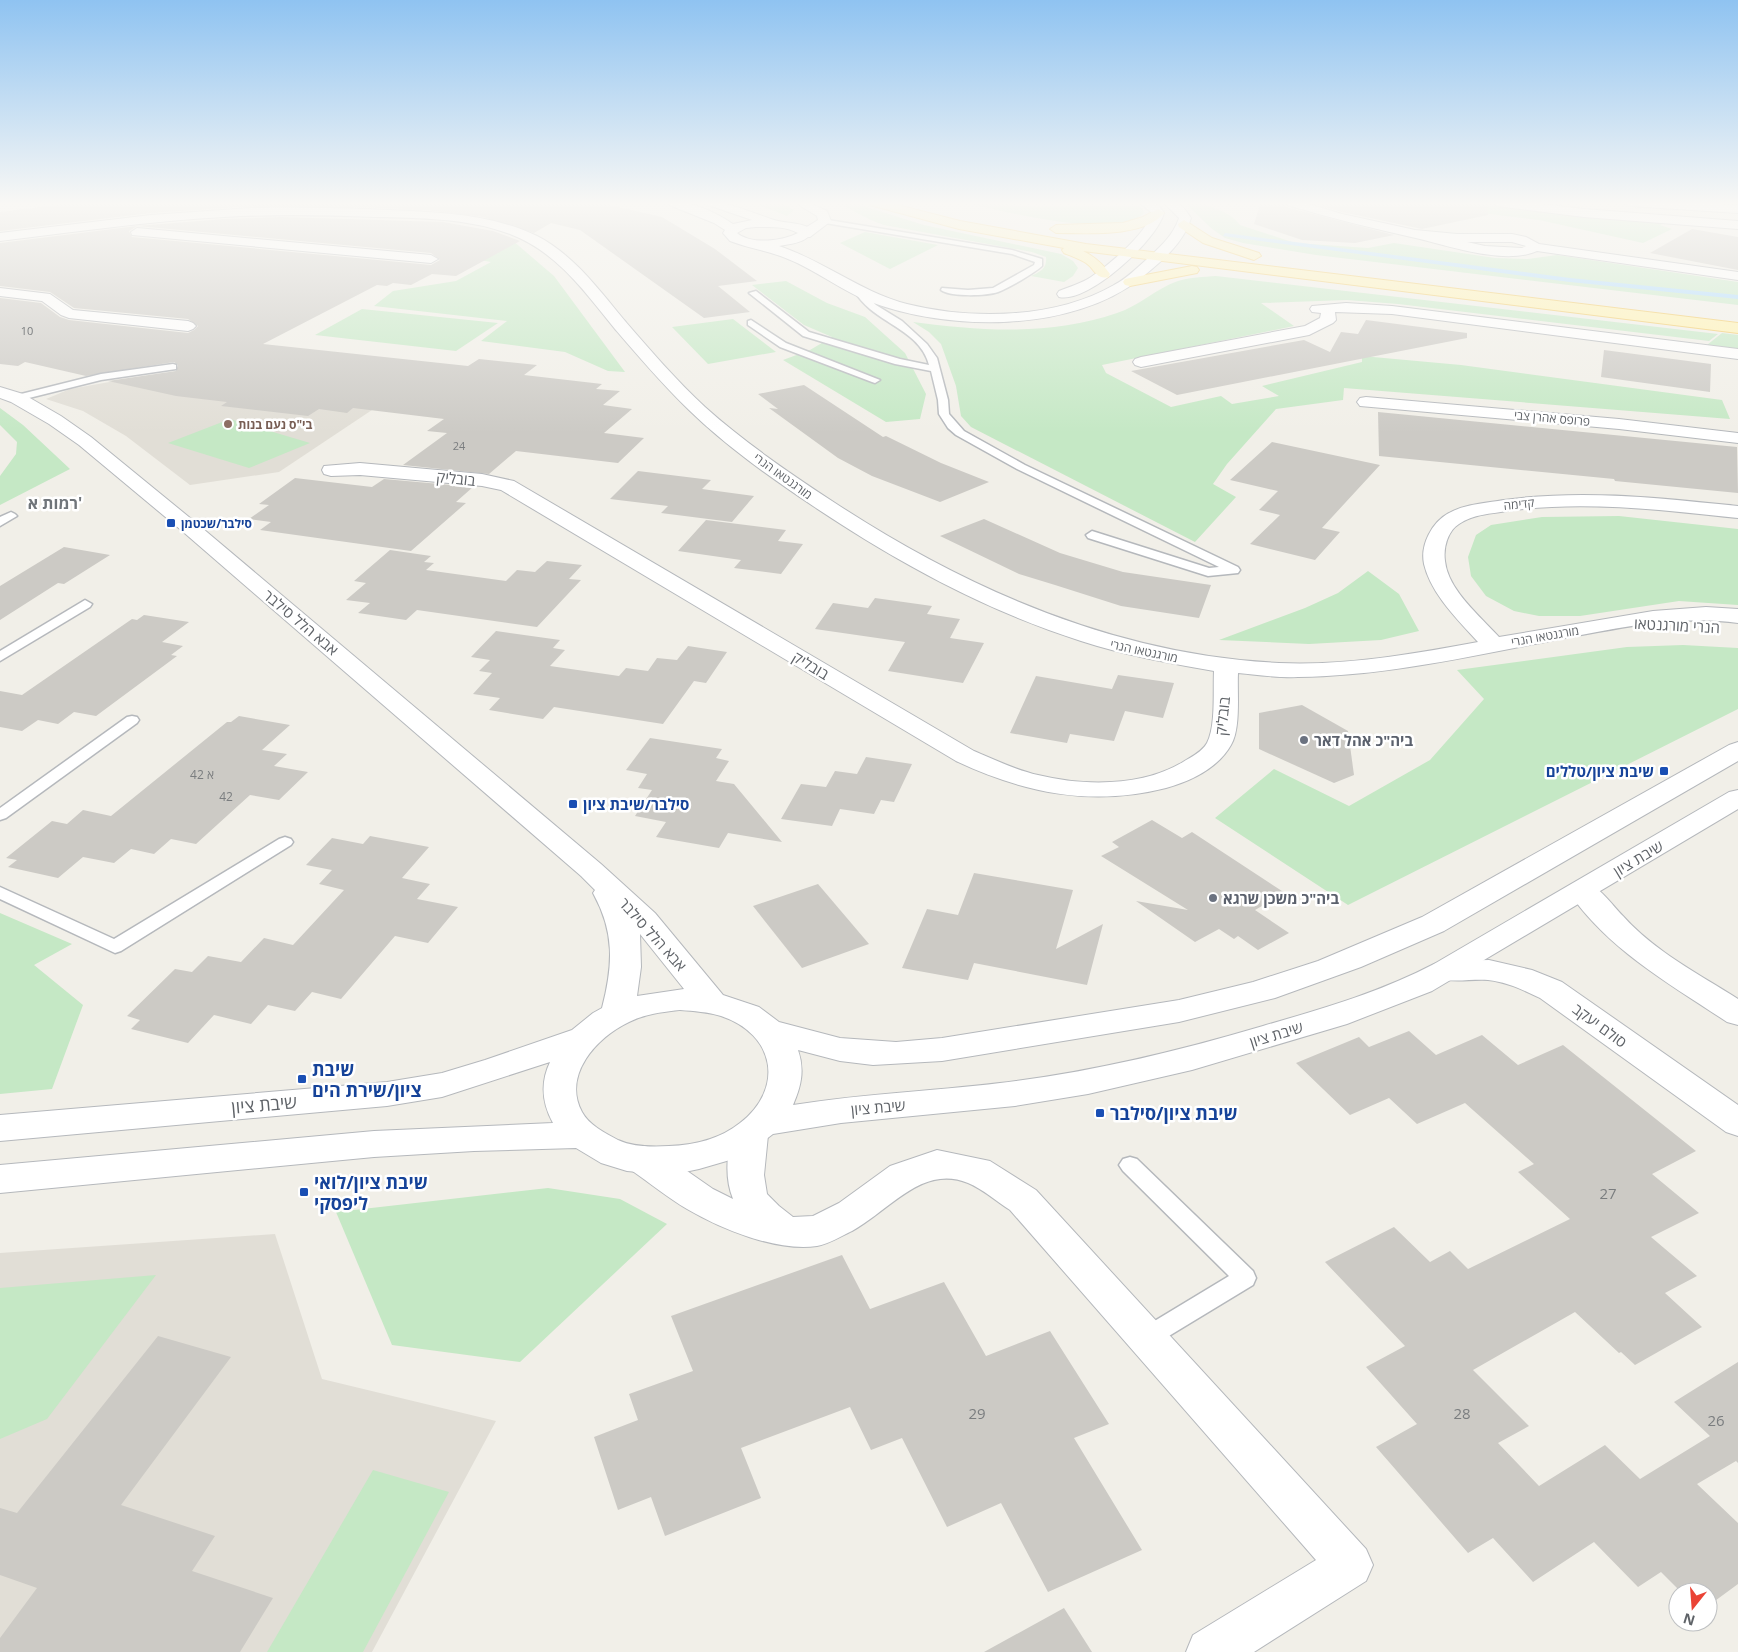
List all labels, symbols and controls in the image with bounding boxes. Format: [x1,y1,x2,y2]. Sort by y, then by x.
house number: 10 [21,323,33,338]
street label: פרופס אהרן צבי [1513,406,1591,430]
place label: בי"ס נעם בנות [238,416,313,433]
marker: בי"ס נעם בנות [222,418,234,430]
house number: 24 [453,438,466,453]
street label: מורגנטאו הנרי [750,449,816,503]
street label: בובליק [435,466,477,490]
district label: רמות א' [28,492,82,514]
street label: קדימה [1503,494,1535,514]
place label: סילבר/שכטמן [181,515,252,532]
marker: סילבר/שכטמן [165,517,177,529]
street label: אבא הלל סילבר [259,585,343,659]
street label: הנרי מורגנטאו [1634,613,1720,637]
street label: מורגנטאו הנרי [1510,622,1580,650]
street label: מורגנטאו הנרי [1109,636,1179,666]
street label: בובליק [789,646,833,684]
street label: בובליק [1210,695,1234,737]
place label: ביה"כ אהל דאר [1314,730,1413,750]
marker: ביה"כ אהל דאר [1298,734,1310,746]
place label: שיבת ציון/טללים [1546,761,1654,781]
marker: שיבת ציון/טללים [1658,765,1670,777]
house number: 42 א [190,766,214,783]
house number: 42 [219,788,233,805]
place label: סילבר/שיבת ציון [583,794,689,814]
marker: סילבר/שיבת ציון [567,798,579,810]
street label: שיבת ציון [1609,835,1667,881]
place label: ביה"כ משכן שרגא [1223,888,1339,908]
marker: ביה"כ משכן שרגא [1207,892,1219,904]
street label: אבא הלל סילבר [615,893,691,975]
street label: סולם יעקב [1569,999,1631,1051]
street label: שיבת ציון [1247,1016,1306,1052]
place label: שיבת ציון/שירת הים [312,1057,422,1102]
marker: שיבת ציון/שירת הים [296,1073,308,1085]
street label: שיבת ציון [230,1089,298,1119]
street label: שיבת ציון [850,1095,907,1119]
place label: שיבת ציון/סילבר [1110,1101,1238,1125]
marker: שיבת ציון/סילבר [1094,1107,1106,1119]
place label: שיבת ציון/לואי ליפסקי [314,1170,428,1215]
house number: 27 [1599,1183,1617,1203]
marker: שיבת ציון/לואי ליפסקי [298,1186,310,1198]
house number: 29 [968,1403,986,1423]
house number: 28 [1453,1403,1471,1423]
house number: 26 [1707,1410,1725,1430]
north arrow [1668,1582,1718,1632]
text: N [1681,1609,1697,1631]

